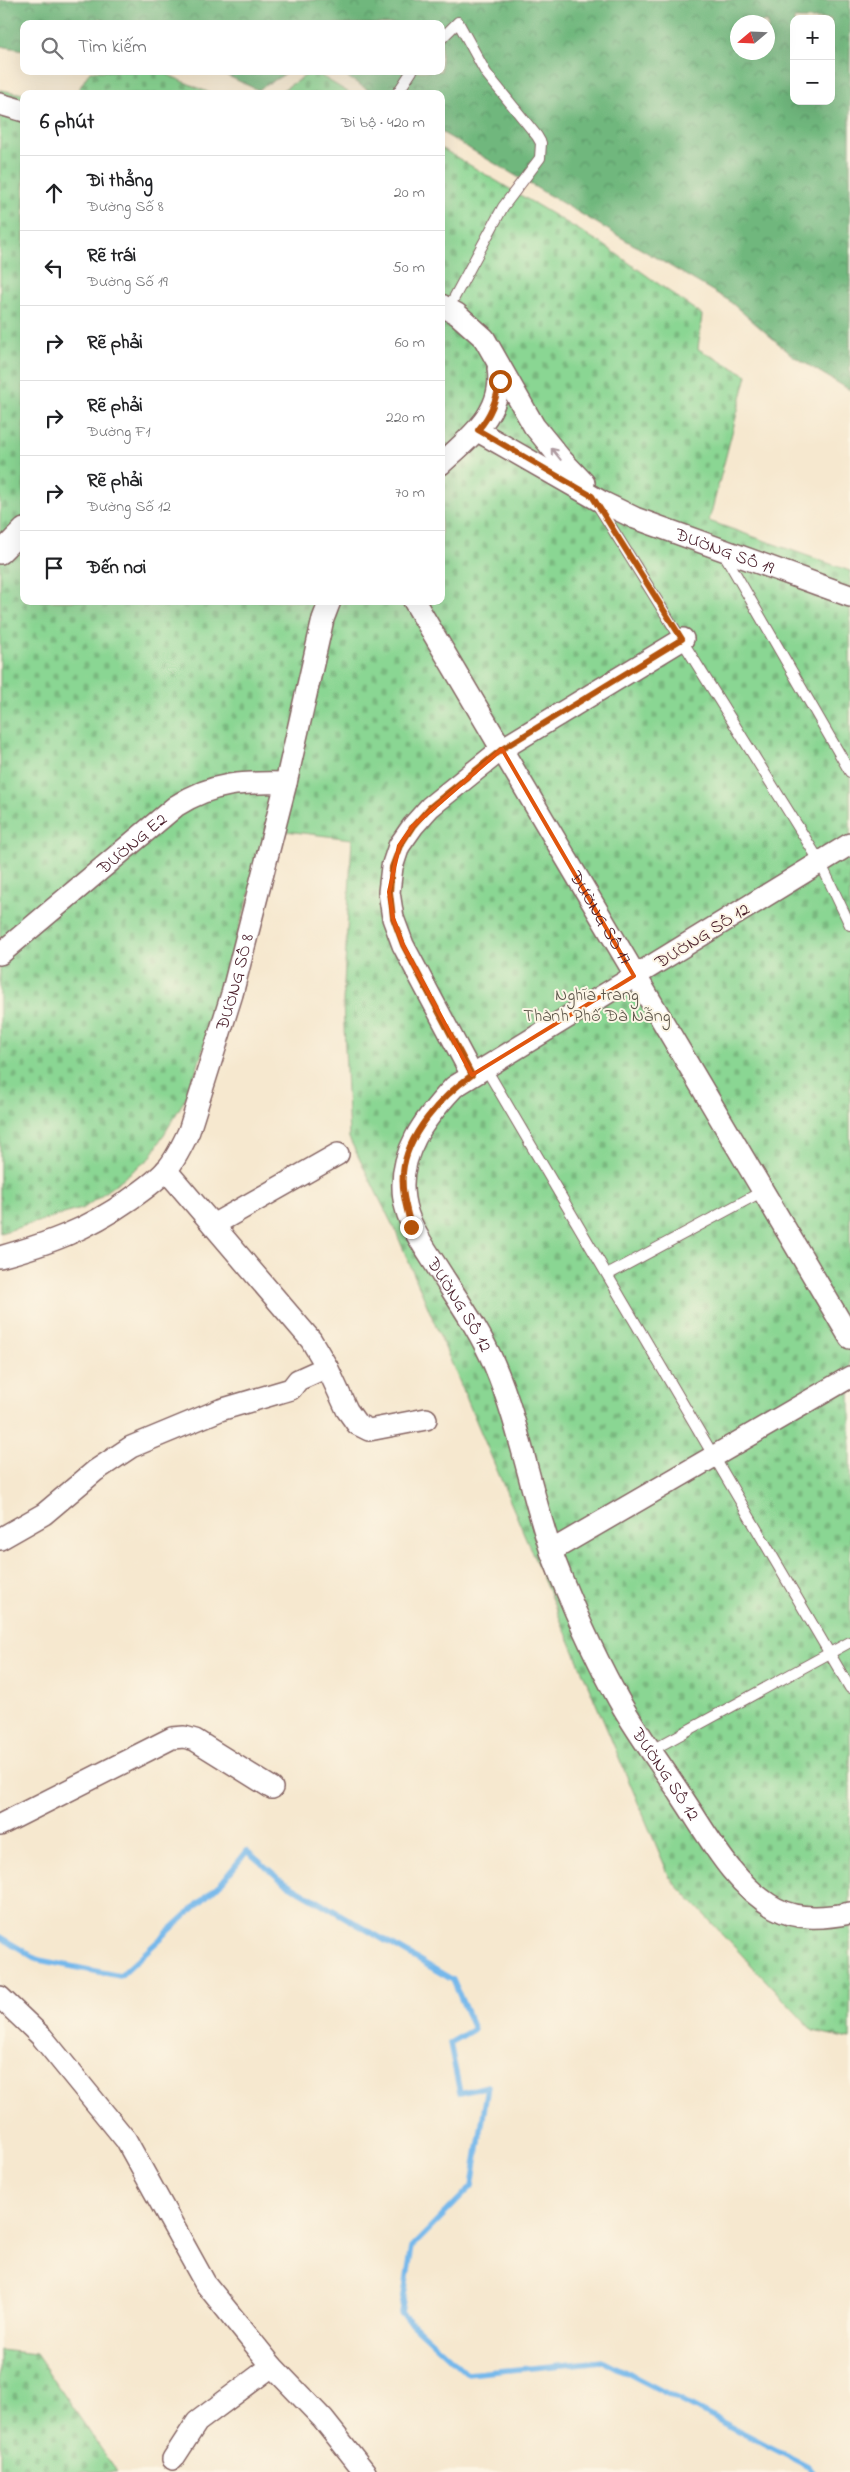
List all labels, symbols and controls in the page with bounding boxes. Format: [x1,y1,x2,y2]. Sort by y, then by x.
north arrow [730,15,775,60]
map controls [790,15,835,105]
button: + [790,15,835,60]
search box [20,20,445,75]
icon: search [38,34,66,62]
text: Tìm kiếm [78,34,147,61]
button: − [790,60,835,105]
text: 6 phút [40,108,94,138]
text: Đi bộ · 420 m [341,111,425,135]
text: Đi thẳng [87,168,153,195]
icon: ahead [40,179,68,207]
text: 20 m [394,181,425,205]
text: Đường Số 8 [87,195,164,219]
text: Rẽ trái [87,243,136,270]
icon: left [40,254,68,282]
text: 50 m [393,256,425,280]
text: Đường Số 19 [87,270,168,294]
icon: right [40,329,68,357]
text: Rẽ phải [87,330,143,357]
text: 60 m [395,331,425,355]
route start [489,370,512,393]
text: Rẽ phải [87,393,143,420]
icon: right [40,404,68,432]
text: 220 m [386,406,425,430]
text: Đường F1 [87,420,151,444]
one-way arrow [551,447,562,460]
text: Rẽ phải [87,468,143,495]
icon: right [40,479,68,507]
text: 70 m [395,481,425,505]
text: Đường Số 12 [87,495,171,519]
street label: ĐƯỜNG SỐ 19 [670,522,778,582]
icon: arrive [40,554,68,582]
text: Đến nơi [87,555,146,582]
street label: ĐƯỜNG E2 [92,808,174,883]
street label: ĐƯỜNG SỐ 17 [561,866,638,971]
street label: ĐƯỜNG SỐ 12 [650,897,755,977]
street label: ĐƯỜNG SỐ 8 [210,931,262,1035]
park label: Nghĩa trang Thành Phố Đà Nẵng [523,983,671,1031]
route end [400,1216,423,1239]
street label: ĐƯỜNG SỐ 12 [419,1252,497,1357]
street label: ĐƯỜNG SỐ 12 [623,1723,705,1826]

